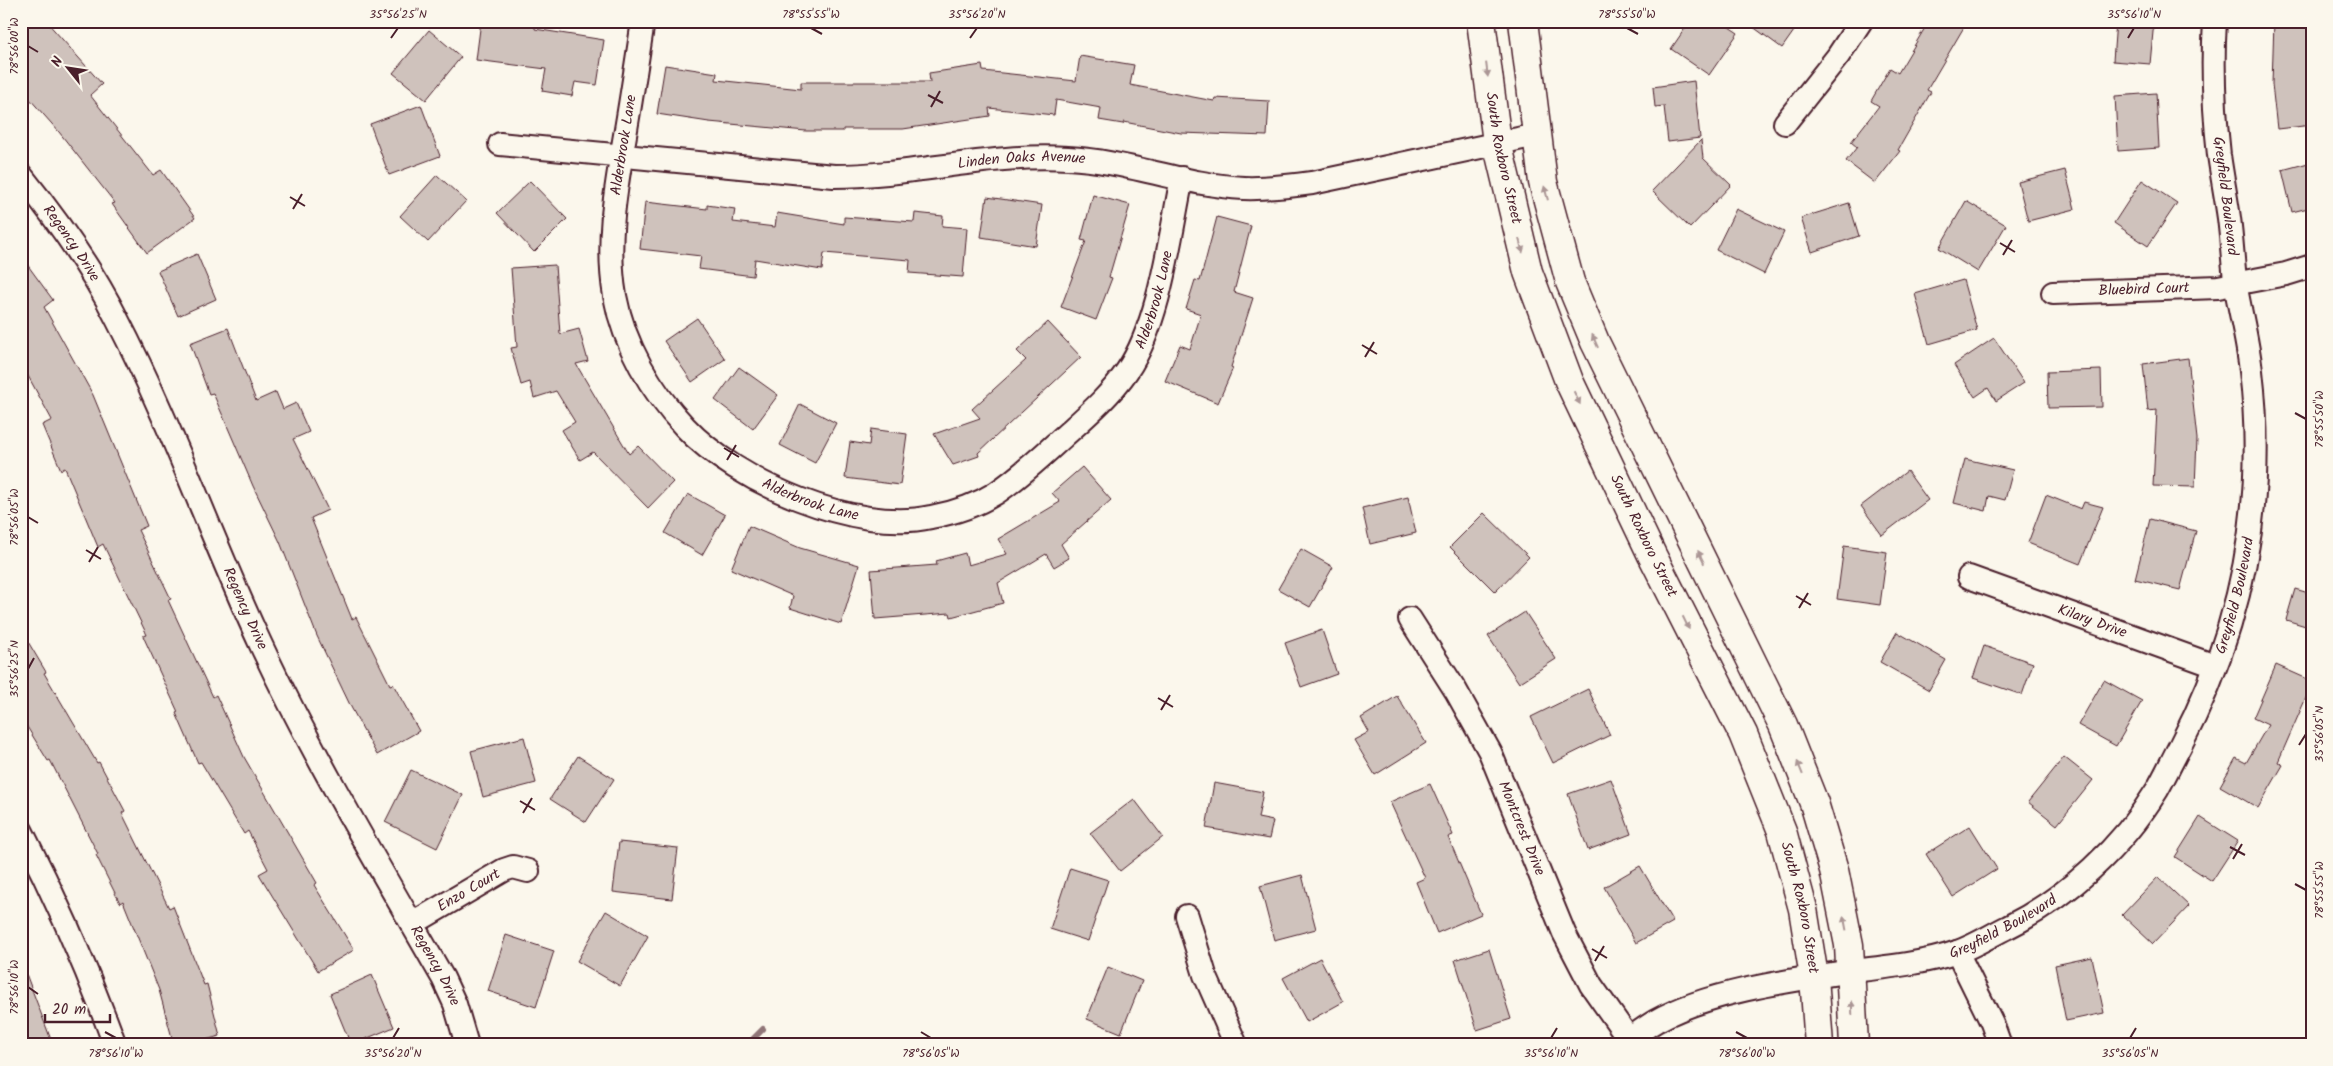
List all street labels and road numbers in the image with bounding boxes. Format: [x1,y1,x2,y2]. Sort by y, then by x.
street label: South Roxboro Street [1479,91,1528,227]
street label: Alderbrook Lane [604,93,644,197]
street label: Greyfield Boulevard [2206,135,2244,257]
street label: Linden Oaks Avenue [956,145,1087,176]
street label: Regency Drive [36,200,106,287]
street label: Alderbrook Lane [1129,248,1180,353]
street label: Bluebird Court [2098,276,2190,303]
street label: South Roxboro Street [1603,470,1684,602]
street label: Alderbrook Lane [757,472,861,528]
street label: Greyfield Boulevard [2209,535,2261,657]
street label: Regency Drive [216,563,274,654]
street label: Kilary Drive [2054,598,2131,645]
street label: Montcrest Drive [1491,778,1552,880]
street label: South Roxboro Street [1773,839,1825,975]
street label: Enzo Court [433,862,505,919]
street label: Greyfield Boulevard [1946,888,2063,966]
street label: Regency Drive [403,921,466,1010]

